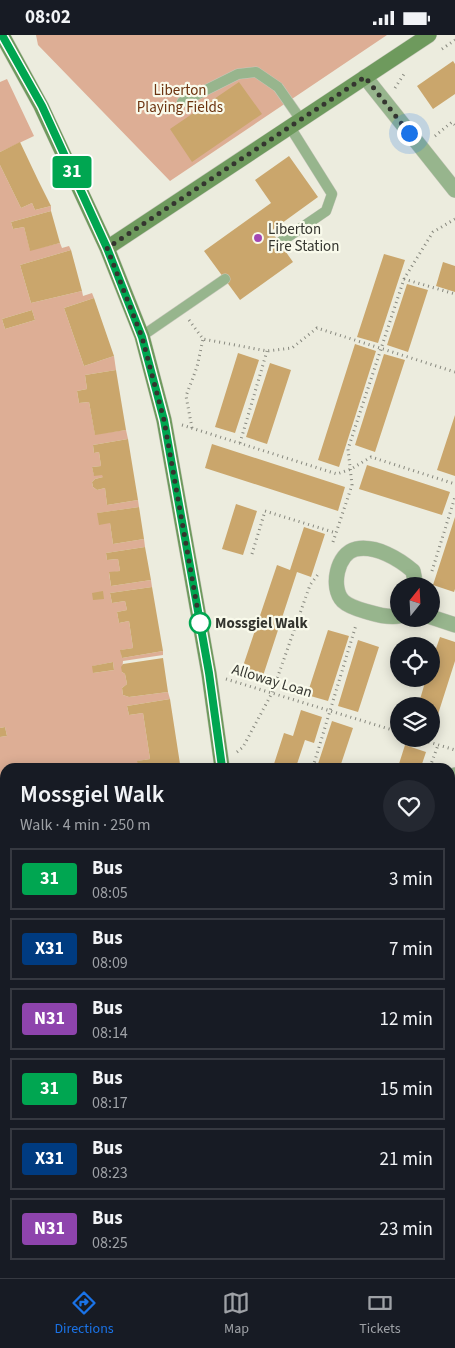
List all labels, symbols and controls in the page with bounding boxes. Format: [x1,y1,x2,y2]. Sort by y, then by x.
text: 08:02 [25,4,71,31]
park label: Liberton Playing Fields [137,80,223,118]
your location [397,121,422,146]
line badge: 31 [50,156,94,188]
text: 31 [62,159,82,184]
place label: Liberton Fire Station [268,219,339,257]
marker: Liberton Fire Station [252,232,264,244]
north arrow [390,577,440,627]
map controls [390,577,440,747]
marker: Mossgiel Walk [189,612,211,634]
place label: Mossgiel Walk [215,613,308,634]
button: locate [390,637,440,687]
street label: Alloway Loan [229,659,315,703]
button: layers [390,697,440,747]
text: Mossgiel Walk [20,777,164,812]
button: heart [383,780,435,832]
text: Walk · 4 min · 250 m [20,814,151,836]
text: Bus [92,855,123,882]
text: 31 [40,866,59,891]
text: 3 min [389,866,433,893]
text: 08:05 [92,882,128,904]
text: Bus [92,925,123,952]
text: X31 [35,936,64,961]
text: 7 min [389,936,433,963]
text: 08:09 [92,952,128,974]
text: Bus [92,995,123,1022]
text: N31 [34,1006,65,1031]
text: 12 min [379,1006,433,1033]
text: 08:14 [92,1022,128,1044]
text: Bus [92,1065,123,1092]
text: 31 [40,1076,59,1101]
text: 15 min [379,1076,433,1103]
text: 08:17 [92,1092,128,1114]
text: Bus [92,1135,123,1162]
text: X31 [35,1146,64,1171]
text: 21 min [379,1146,433,1173]
text: 08:23 [92,1162,128,1184]
text: Bus [92,1205,123,1232]
text: N31 [34,1216,65,1241]
text: 23 min [379,1216,433,1243]
text: 08:25 [92,1232,128,1254]
tab: Directions [54,1289,114,1339]
tab: Map [222,1289,250,1339]
tab: Tickets [359,1289,401,1339]

